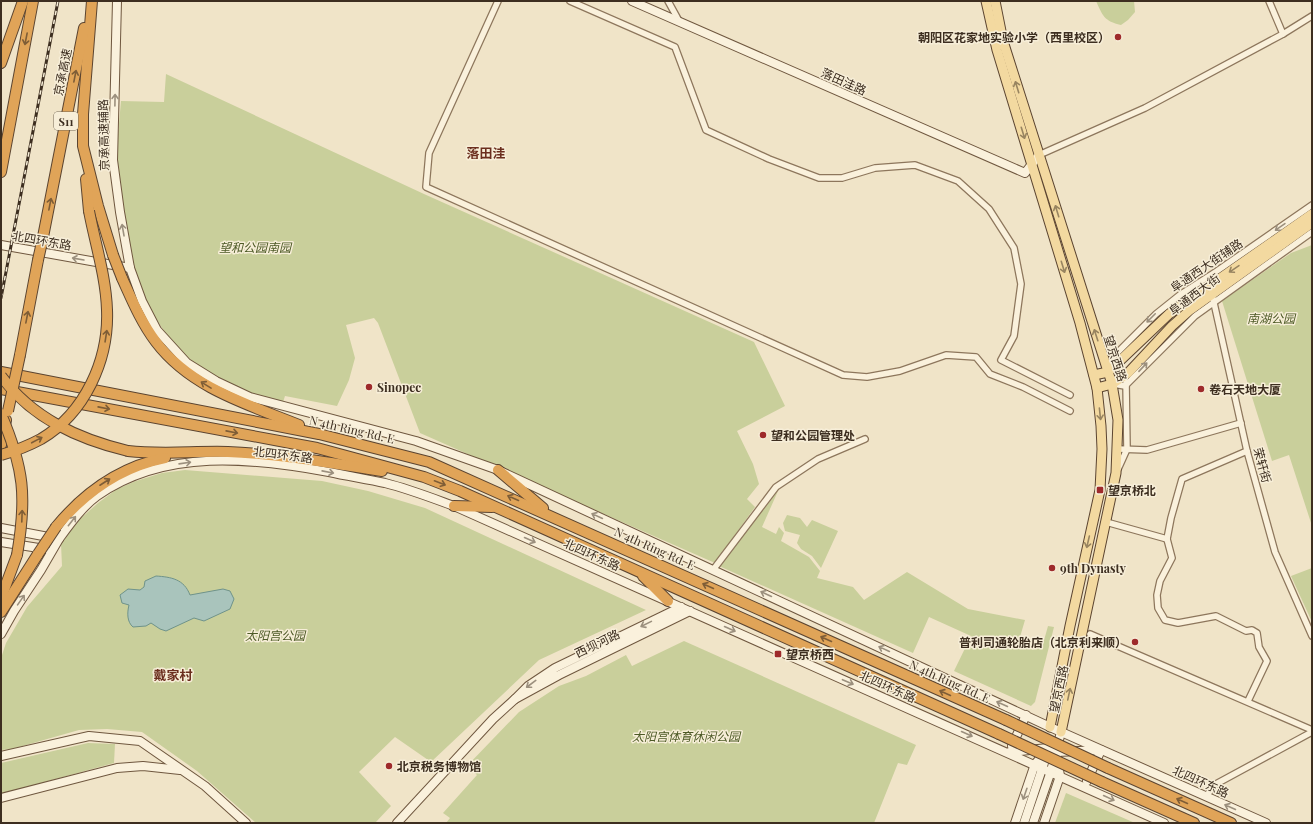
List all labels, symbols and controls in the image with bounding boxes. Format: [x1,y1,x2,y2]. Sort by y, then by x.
place label: 朝阳区花家地实验小学（西里校区） [918,29,1110,45]
one-way arrow [22,32,30,45]
marker: 朝阳区花家地实验小学（西里校区） [1113,32,1123,42]
street label: 京承高速 [50,47,74,97]
street label: 落田洼路 [819,64,869,98]
one-way arrow [71,70,79,83]
one-way arrow [1013,80,1020,93]
one-way arrow [111,94,119,107]
street label: 京承高速辅路 [94,99,112,171]
road number: S11 [54,112,78,130]
one-way arrow [1020,126,1027,139]
district label: 落田洼 [466,144,506,161]
one-way arrow [46,198,54,211]
one-way arrow [1053,204,1060,217]
one-way arrow [1275,223,1286,231]
one-way arrow [119,224,127,237]
street label: 北四环东路 [11,227,73,253]
street label: 阜通西大街辅路 [1167,236,1245,294]
park label: 望和公园南园 [219,239,293,255]
one-way arrow [72,255,85,263]
one-way arrow [1060,261,1067,274]
one-way arrow [1229,265,1240,273]
street label: 阜通西大街 [1166,270,1222,318]
one-way arrow [24,310,32,323]
park label: 南湖公园 [1247,310,1297,326]
one-way arrow [1147,313,1156,323]
one-way arrow [1091,329,1099,341]
one-way arrow [102,330,110,343]
street label: 望京西路 [1101,333,1131,383]
one-way arrow [1138,362,1148,372]
place label: Sinopec [377,379,421,395]
one-way arrow [200,381,212,389]
place label: 卷石天地大厦 [1209,381,1281,397]
marker: Sinopec [364,382,374,392]
marker: 卷石天地大厦 [1196,384,1206,394]
one-way arrow [97,404,110,412]
one-way arrow [1097,407,1104,420]
street label: N 4th Ring Rd. E [308,411,396,447]
place label: 望和公园管理处 [771,427,855,443]
one-way arrow [225,429,238,437]
marker: 望和公园管理处 [758,430,768,440]
one-way arrow [31,436,43,444]
street label: 北四环东路 [252,442,314,466]
street label: 荣轩街 [1251,446,1275,484]
one-way arrow [178,459,191,467]
one-way arrow [321,469,334,477]
one-way arrow [99,477,111,485]
one-way arrow [433,479,445,487]
place label: 望京桥北 [1108,482,1156,498]
marker: 望京桥北 [1095,485,1105,495]
one-way arrow [507,494,519,501]
one-way arrow [18,510,26,523]
one-way arrow [592,512,604,519]
one-way arrow [68,516,77,527]
street label: N 4th Ring Rd. E [612,523,698,573]
street label: 北四环东路 [561,534,623,574]
one-way arrow [1084,536,1091,549]
one-way arrow [524,537,536,544]
place label: 9th Dynasty [1060,560,1127,576]
marker: 9th Dynasty [1047,563,1057,573]
one-way arrow [702,582,714,589]
one-way arrow [761,590,773,597]
one-way arrow [17,595,25,606]
one-way arrow [640,621,652,628]
street label: 西坝河路 [572,625,622,661]
one-way arrow [723,625,735,633]
park label: 太阳宫公园 [245,627,307,643]
place label: 普利司通轮胎店（北京利来顺） [959,634,1127,650]
one-way arrow [821,635,833,643]
marker: 普利司通轮胎店（北京利来顺） [1130,637,1140,647]
one-way arrow [879,645,891,652]
place label: 望京桥西 [786,646,834,662]
marker: 望京桥西 [773,649,783,659]
street label: N 4th Ring Rd. E [907,656,993,706]
street label: 望京西路 [1045,664,1071,714]
district label: 戴家村 [153,666,193,683]
street label: 北四环东路 [857,666,919,706]
one-way arrow [842,679,854,686]
one-way arrow [526,680,537,688]
one-way arrow [1065,687,1073,700]
one-way arrow [939,689,951,696]
one-way arrow [996,700,1008,707]
park label: 太阳宫体育休闲公园 [632,728,742,744]
one-way arrow [961,731,973,738]
place label: 北京税务博物馆 [397,758,481,774]
marker: 北京税务博物馆 [384,761,394,771]
street label: 北四环东路 [1170,761,1232,801]
one-way arrow [1021,787,1028,800]
one-way arrow [1102,795,1114,802]
one-way arrow [1177,797,1189,804]
one-way arrow [1225,803,1237,810]

